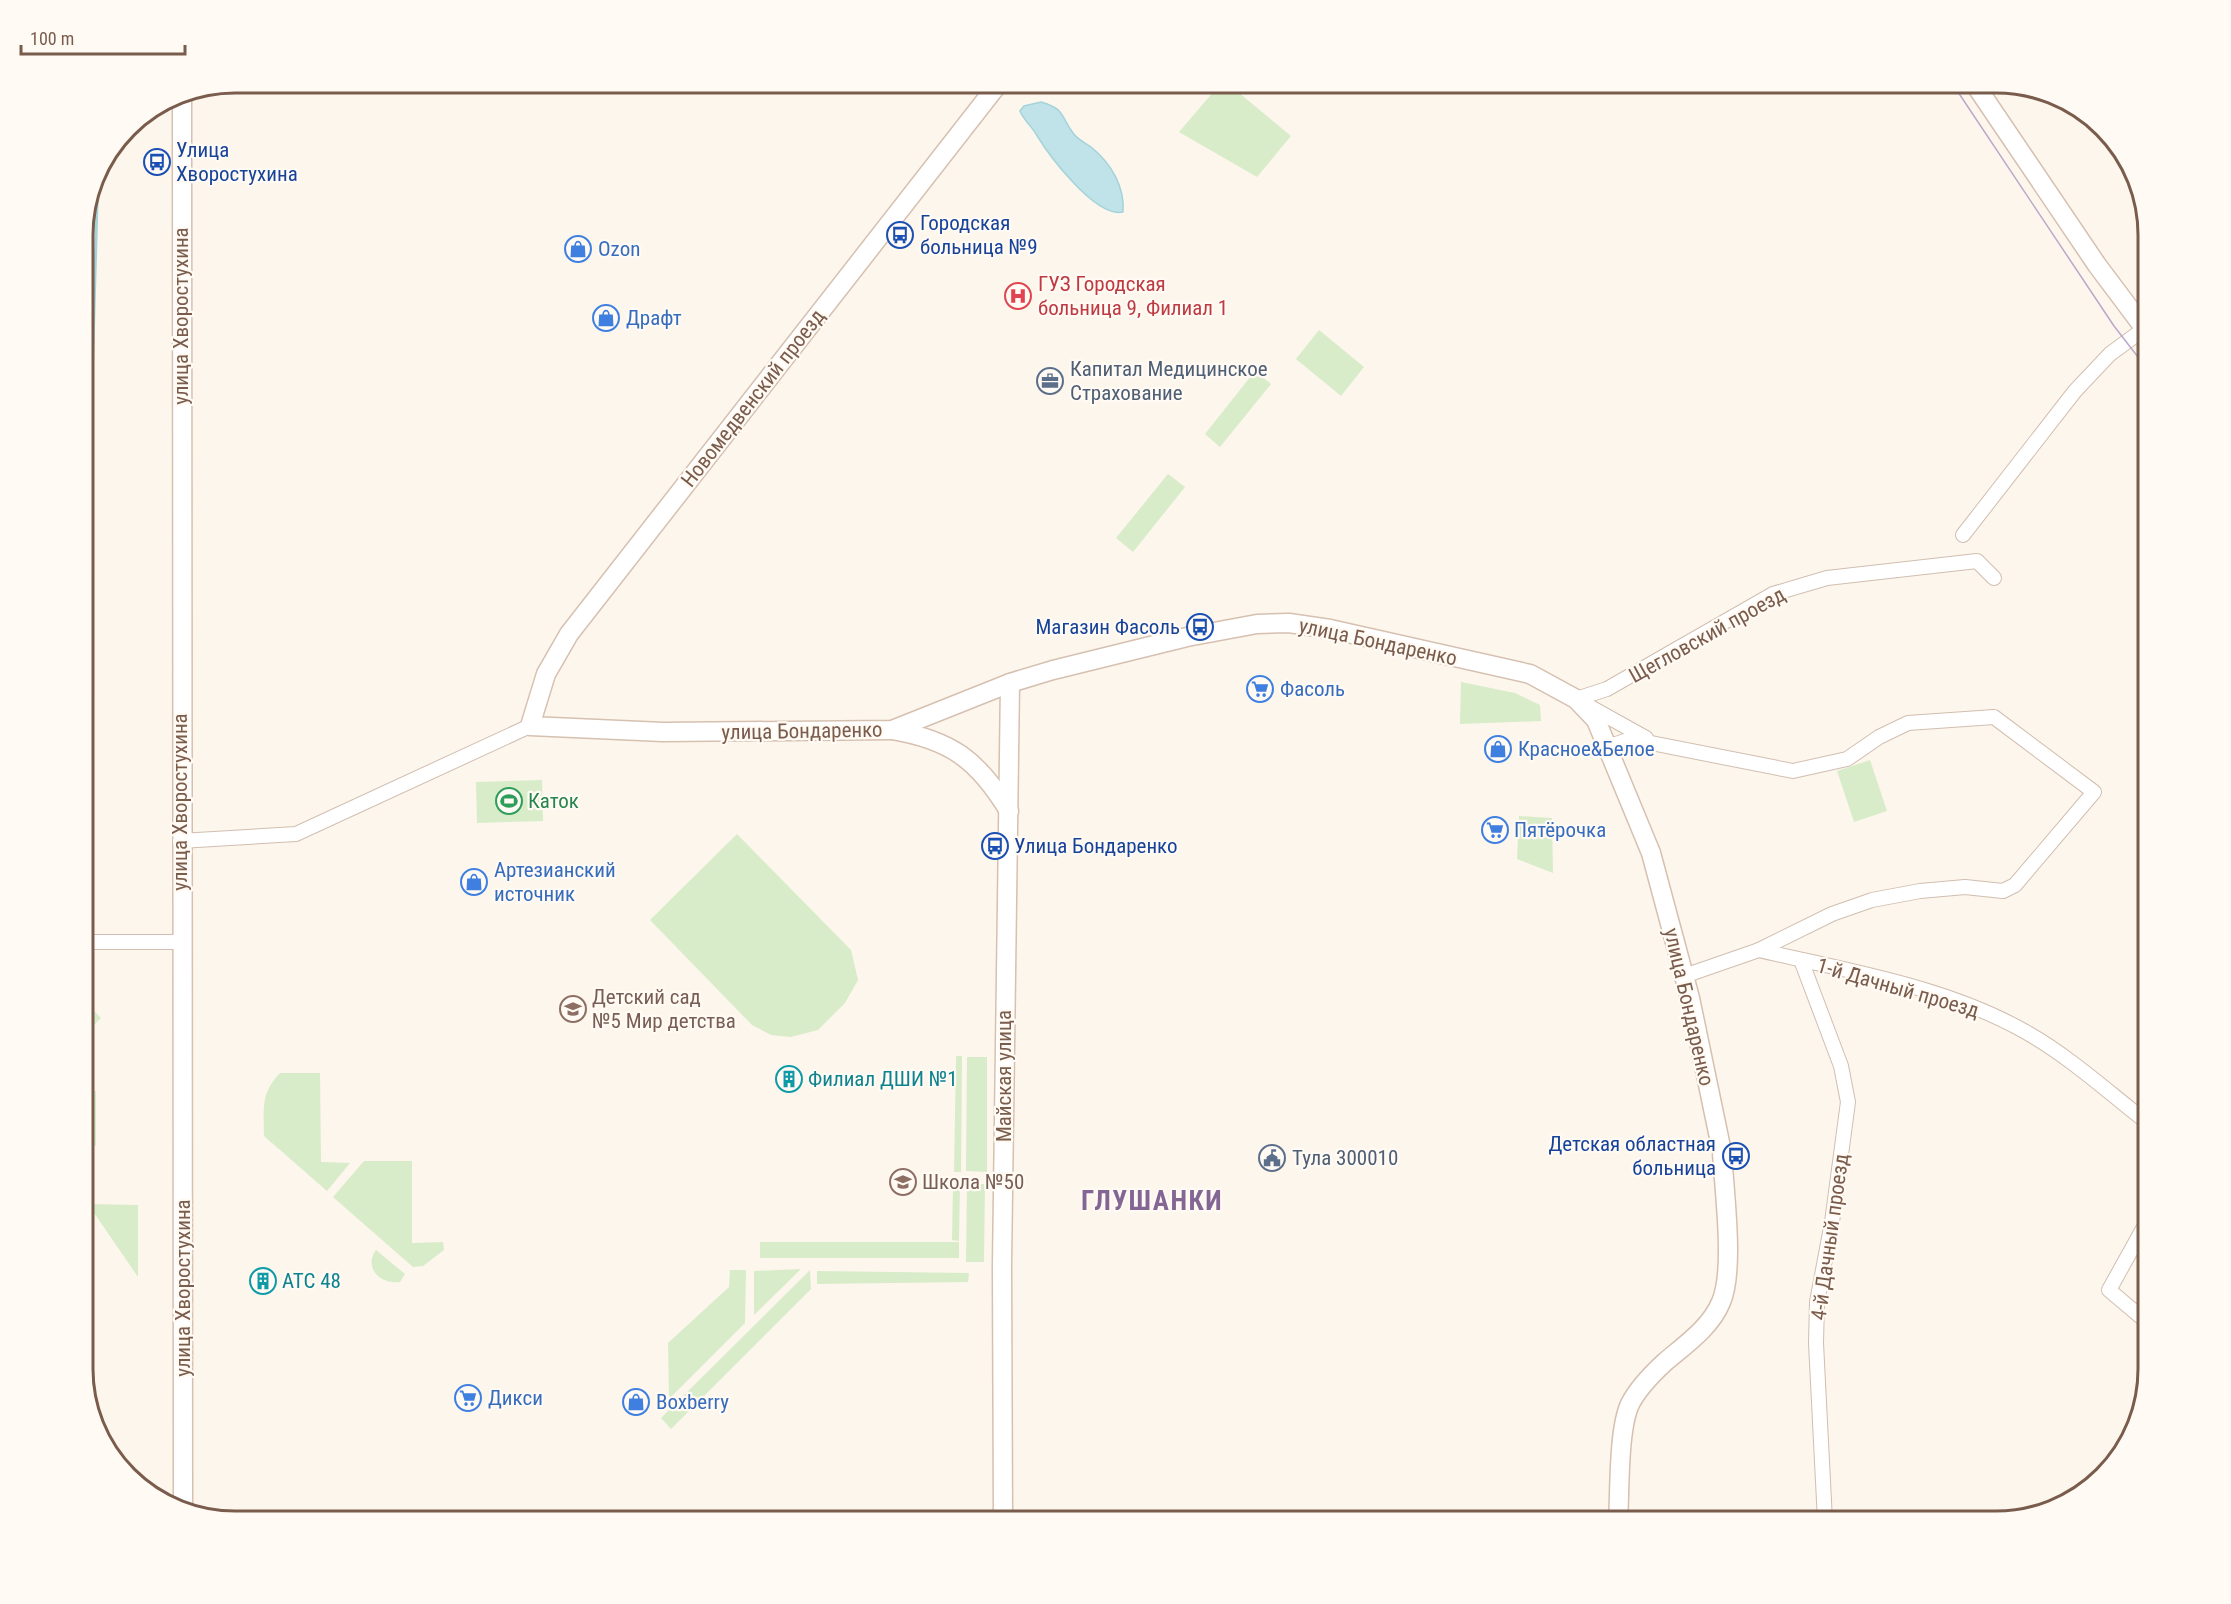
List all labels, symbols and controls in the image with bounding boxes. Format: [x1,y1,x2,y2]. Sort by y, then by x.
scale bar [21,18,184,56]
text: 100 m [30,28,74,49]
place label: Улица Хворостухина [176,138,298,186]
bus stop icon: Улица Хворостухина [142,147,172,177]
place label: Городская больница №9 [920,211,1038,259]
bus stop icon: Городская больница №9 [885,220,915,250]
street label: улица Хворостухина [169,227,193,405]
shop icon: Ozon [563,234,593,264]
place label: Ozon [598,237,640,261]
place label: ГУЗ Городская больница 9, Филиал 1 [1038,272,1228,320]
hospital icon: ГУЗ Городская больница 9, Филиал 1 [1003,281,1033,311]
shop icon: Драфт [591,303,621,333]
street label: Новомедвенский проезд [676,305,830,491]
place label: Драфт [626,306,682,330]
place label: Капитал Медицинское Страхование [1070,357,1268,405]
office icon: Капитал Медицинское Страхование [1035,366,1065,396]
street label: Щегловский проезд [1625,582,1789,688]
bus stop icon: Магазин Фасоль [1185,612,1215,642]
street label: улица Бондаренко [1297,614,1459,670]
place label: Магазин Фасоль [1036,615,1180,639]
supermarket icon: Фасоль [1245,674,1275,704]
place label: Фасоль [1280,677,1345,701]
street label: улица Хворостухина [168,713,192,891]
street label: улица Бондаренко [721,718,883,744]
shop icon: Красное&Белое [1483,734,1513,764]
place label: Красное&Белое [1518,737,1655,761]
sports icon: Каток [494,786,524,816]
place label: Каток [528,789,579,813]
supermarket icon: Пятёрочка [1480,815,1510,845]
place label: Пятёрочка [1514,818,1606,842]
bus stop icon: Улица Бондаренко [980,831,1010,861]
place label: Улица Бондаренко [1014,834,1178,858]
place label: Артезианский источник [494,858,616,906]
shop icon: Артезианский источник [459,867,489,897]
street label: улица Бондаренко [1659,926,1719,1088]
street label: 1-й Дачный проезд [1814,953,1982,1023]
place label: Детский сад №5 Мир детства [592,985,736,1033]
school or university icon: Детский сад №5 Мир детства [558,994,588,1024]
street label: Майская улица [992,1010,1016,1142]
building icon: Филиал ДШИ №1 [774,1064,804,1094]
place label: Филиал ДШИ №1 [808,1067,958,1091]
place label: Детская областная больница [1548,1132,1716,1180]
bus stop icon: Детская областная больница [1721,1141,1751,1171]
public building icon: Тула 300010 [1257,1143,1287,1173]
place label: Тула 300010 [1292,1146,1398,1170]
street label: 4-й Дачный проезд [1806,1152,1854,1322]
school or university icon: Школа №50 [888,1167,918,1197]
place label: Школа №50 [922,1170,1024,1194]
district label: ГЛУШАНКИ [1081,1185,1223,1217]
street label: улица Хворостухина [171,1199,195,1377]
building icon: АТС 48 [248,1266,278,1296]
place label: АТС 48 [282,1269,341,1293]
supermarket icon: Дикси [453,1383,483,1413]
place label: Дикси [488,1386,543,1410]
shop icon: Boxberry [621,1387,651,1417]
place label: Boxberry [656,1390,729,1414]

